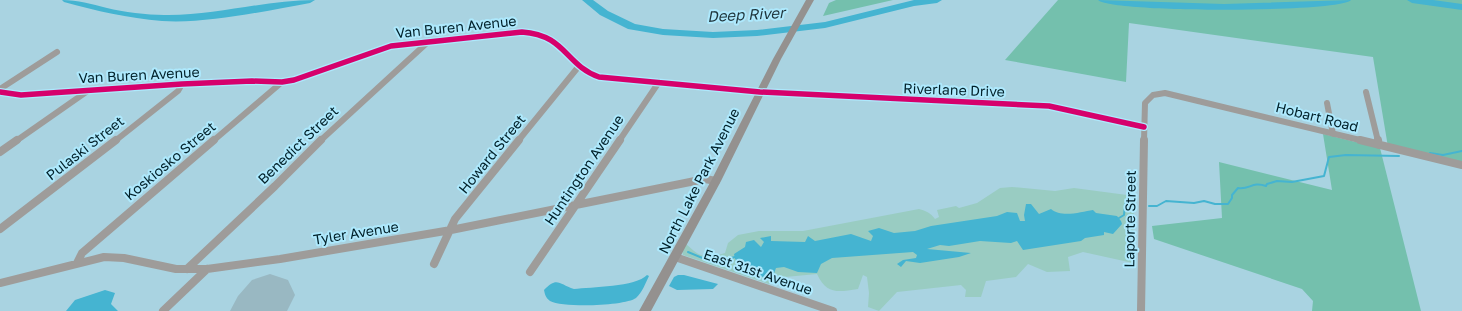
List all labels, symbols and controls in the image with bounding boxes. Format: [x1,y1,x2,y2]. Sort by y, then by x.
water label: Deep River [707,3,787,25]
street label: Van Buren Avenue [395,12,517,41]
street label: Van Buren Avenue [78,63,200,86]
street label: Riverlane Drive [903,79,1005,100]
street label: Hobart Road [1274,98,1360,135]
street label: Benedict Street [254,102,341,187]
street label: North Lake Park Avenue [654,105,743,256]
street label: Howard Street [455,111,529,197]
street label: Huntington Avenue [540,111,627,228]
street label: Pulaski Street [42,112,127,183]
street label: Koskiosko Street [121,118,219,204]
street label: Laporte Street [1120,170,1139,268]
street label: Tyler Avenue [312,217,400,248]
street label: East 31st Avenue [702,245,815,298]

